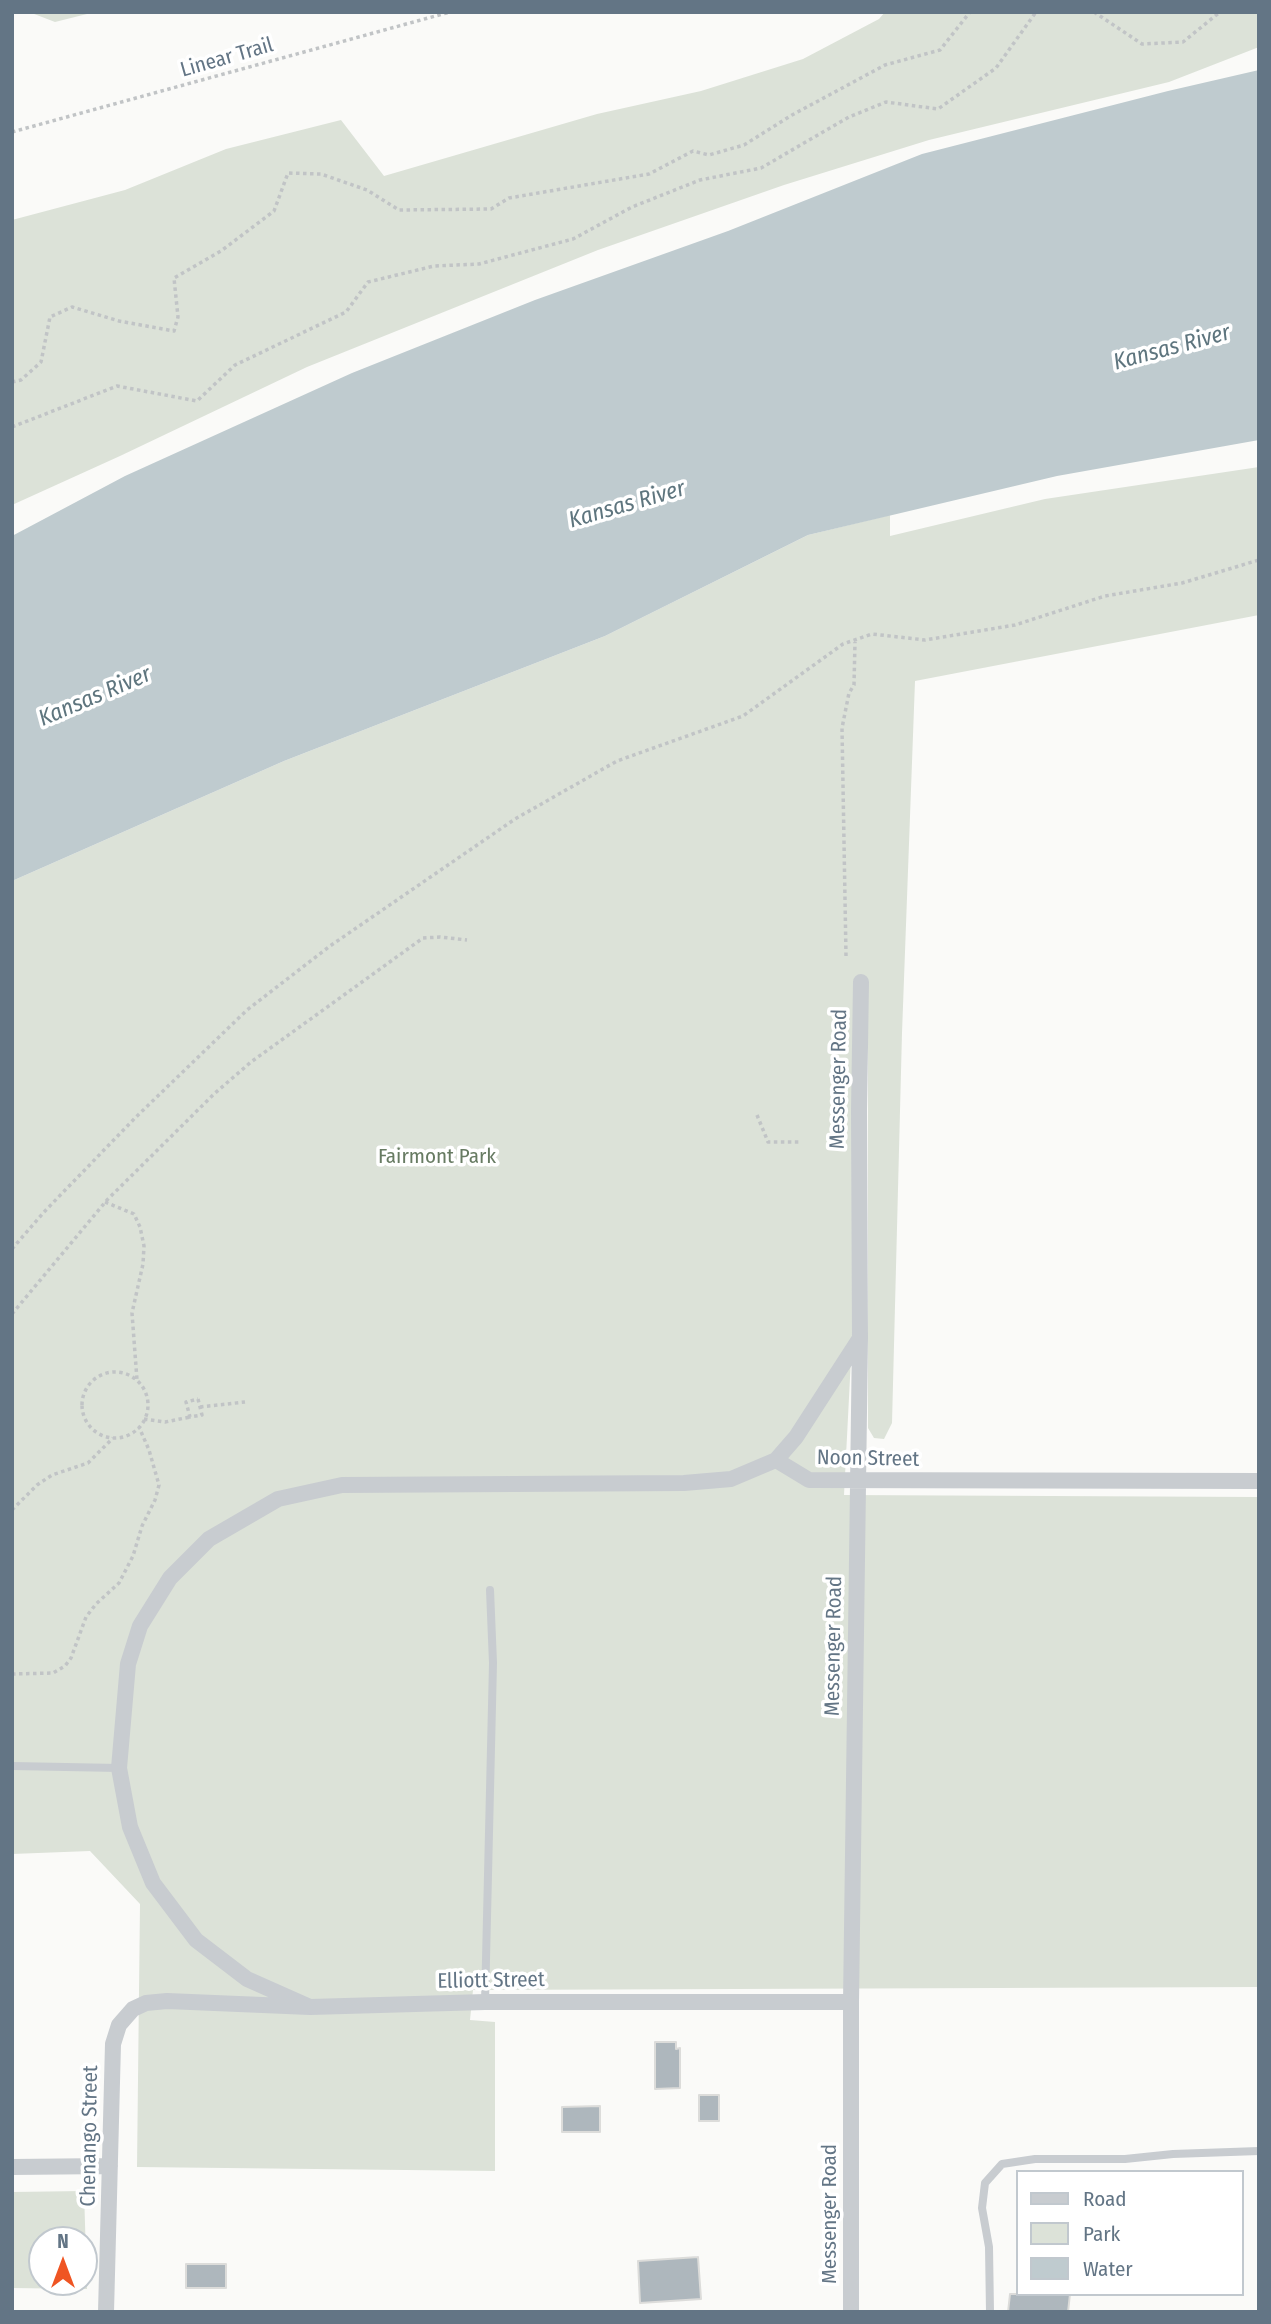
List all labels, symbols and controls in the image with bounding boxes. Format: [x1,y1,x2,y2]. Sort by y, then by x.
street label: Linear Trail [178,33,276,83]
water label: Kansas River [1111,319,1233,377]
water label: Kansas River [566,475,688,535]
water label: Kansas River [34,661,156,733]
street label: Messenger Road [825,1009,853,1149]
park label: Fairmont Park [378,1144,496,1170]
street label: Noon Street [817,1446,919,1472]
street label: Messenger Road [820,1576,848,1716]
street label: Elliott Street [437,1967,545,1995]
street label: Chenango Street [76,2065,104,2207]
street label: Messenger Road [817,2144,843,2284]
legend [1016,2170,1243,2296]
text: Road [1083,2186,1127,2212]
text: Park [1083,2221,1120,2247]
north arrow [28,2226,98,2296]
text: N [57,2230,69,2253]
text: Water [1083,2256,1133,2282]

